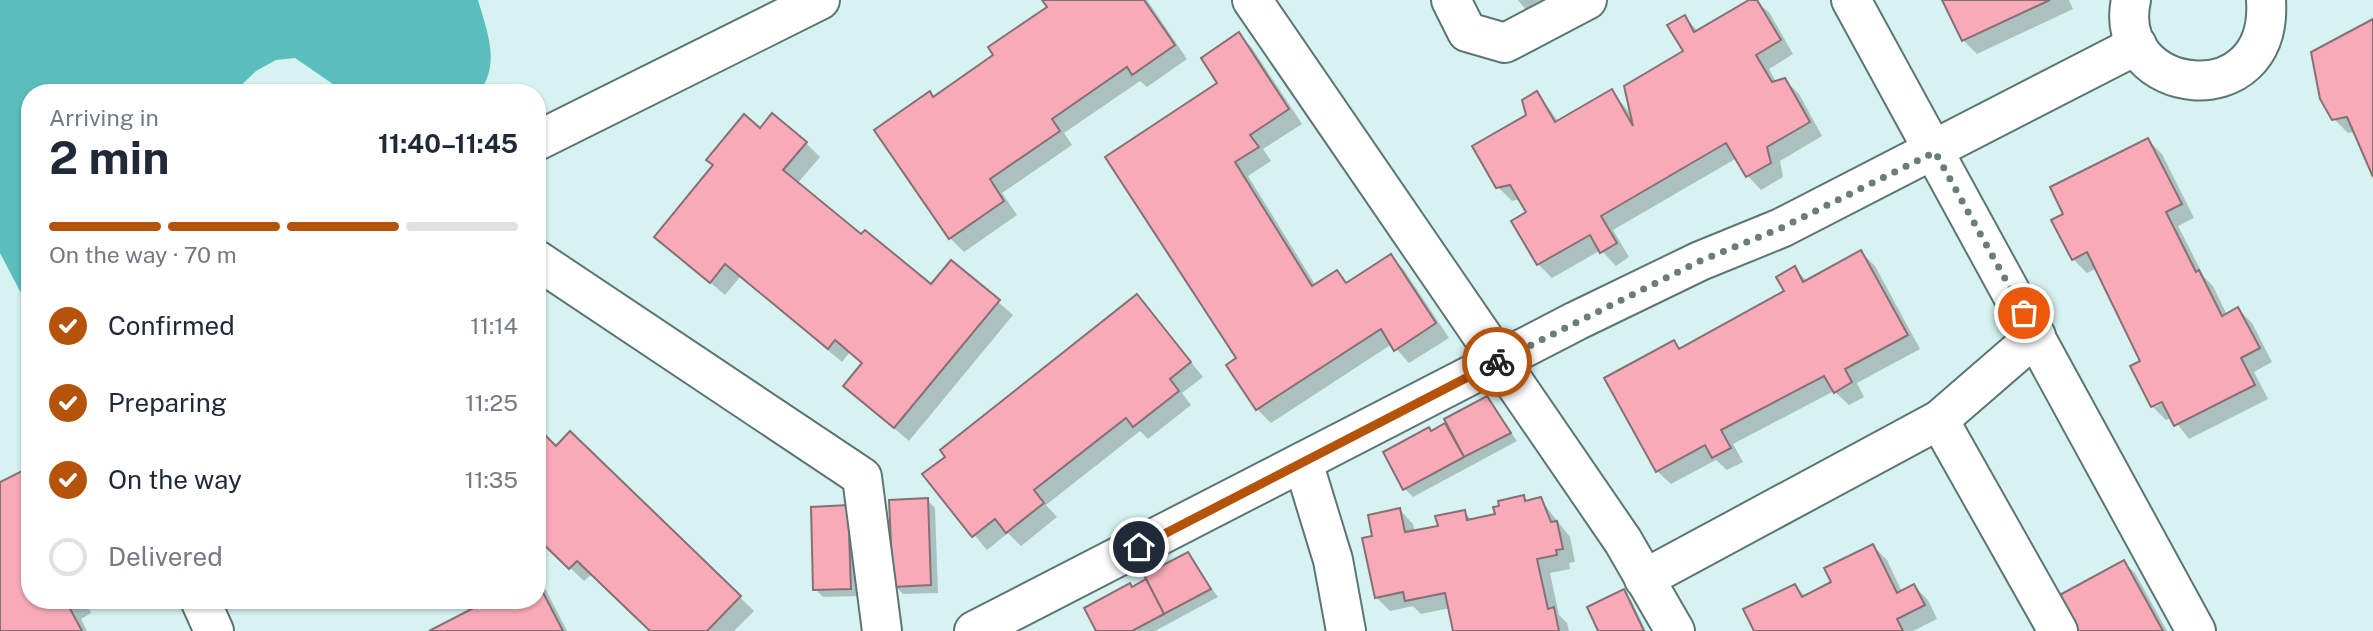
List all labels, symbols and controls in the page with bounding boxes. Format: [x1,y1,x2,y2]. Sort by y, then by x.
text: Arriving in [49,104,159,131]
text: 11:40–11:45 [378,128,518,159]
text: 2 min [49,130,169,184]
text: On the way · 70 m [49,241,237,268]
pin [1994,283,2054,343]
icon: bag [2005,294,2043,332]
icon: check [49,307,87,345]
text: Confirmed [108,310,235,341]
text: 11:14 [470,312,518,339]
courier [1462,327,1532,397]
icon: bike [1478,343,1516,381]
icon: check [49,384,87,422]
text: Preparing [108,387,227,418]
text: 11:25 [465,389,518,416]
icon: check [49,461,87,499]
text: On the way [108,464,242,495]
text: 11:35 [465,466,518,493]
pin [1109,517,1169,577]
icon: home [1120,528,1158,566]
text: Delivered [108,541,223,572]

